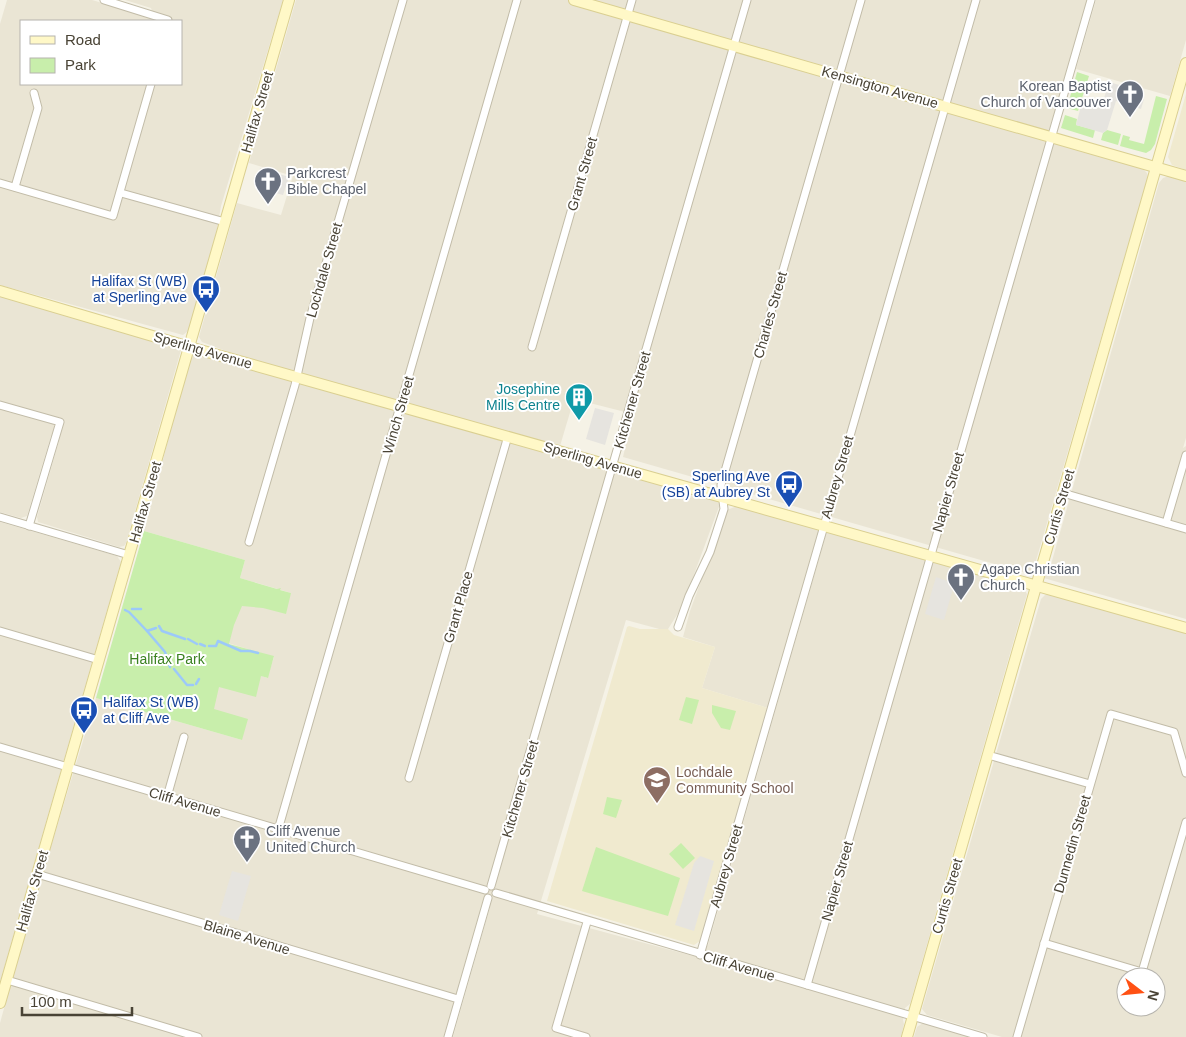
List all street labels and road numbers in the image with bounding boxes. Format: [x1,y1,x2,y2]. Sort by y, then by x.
street label: Kensington Avenue [820,63,940,111]
street label: Halifax Street [238,69,276,155]
street label: Grant Street [564,135,600,213]
street label: Lochdale Street [303,221,345,319]
street label: Charles Street [750,270,790,360]
street label: Sperling Avenue [152,328,254,372]
street label: Kitchener Street [610,349,654,450]
street label: Winch Street [379,374,417,456]
street label: Aubrey Street [818,434,857,520]
street label: Sperling Avenue [542,438,644,482]
street label: Napier Street [929,450,967,534]
street label: Halifax Street [126,459,164,545]
street label: Curtis Street [1041,467,1077,547]
street label: Grant Place [440,569,476,645]
street label: Kitchener Street [498,738,542,839]
street label: Cliff Avenue [147,784,223,820]
street label: Dunnedin Street [1050,793,1094,895]
street label: Aubrey Street [707,823,746,909]
street label: Napier Street [818,839,856,923]
street label: Halifax Street [13,848,51,934]
street label: Curtis Street [929,856,965,936]
street label: Blaine Avenue [202,916,292,958]
street label: Cliff Avenue [701,948,777,984]

